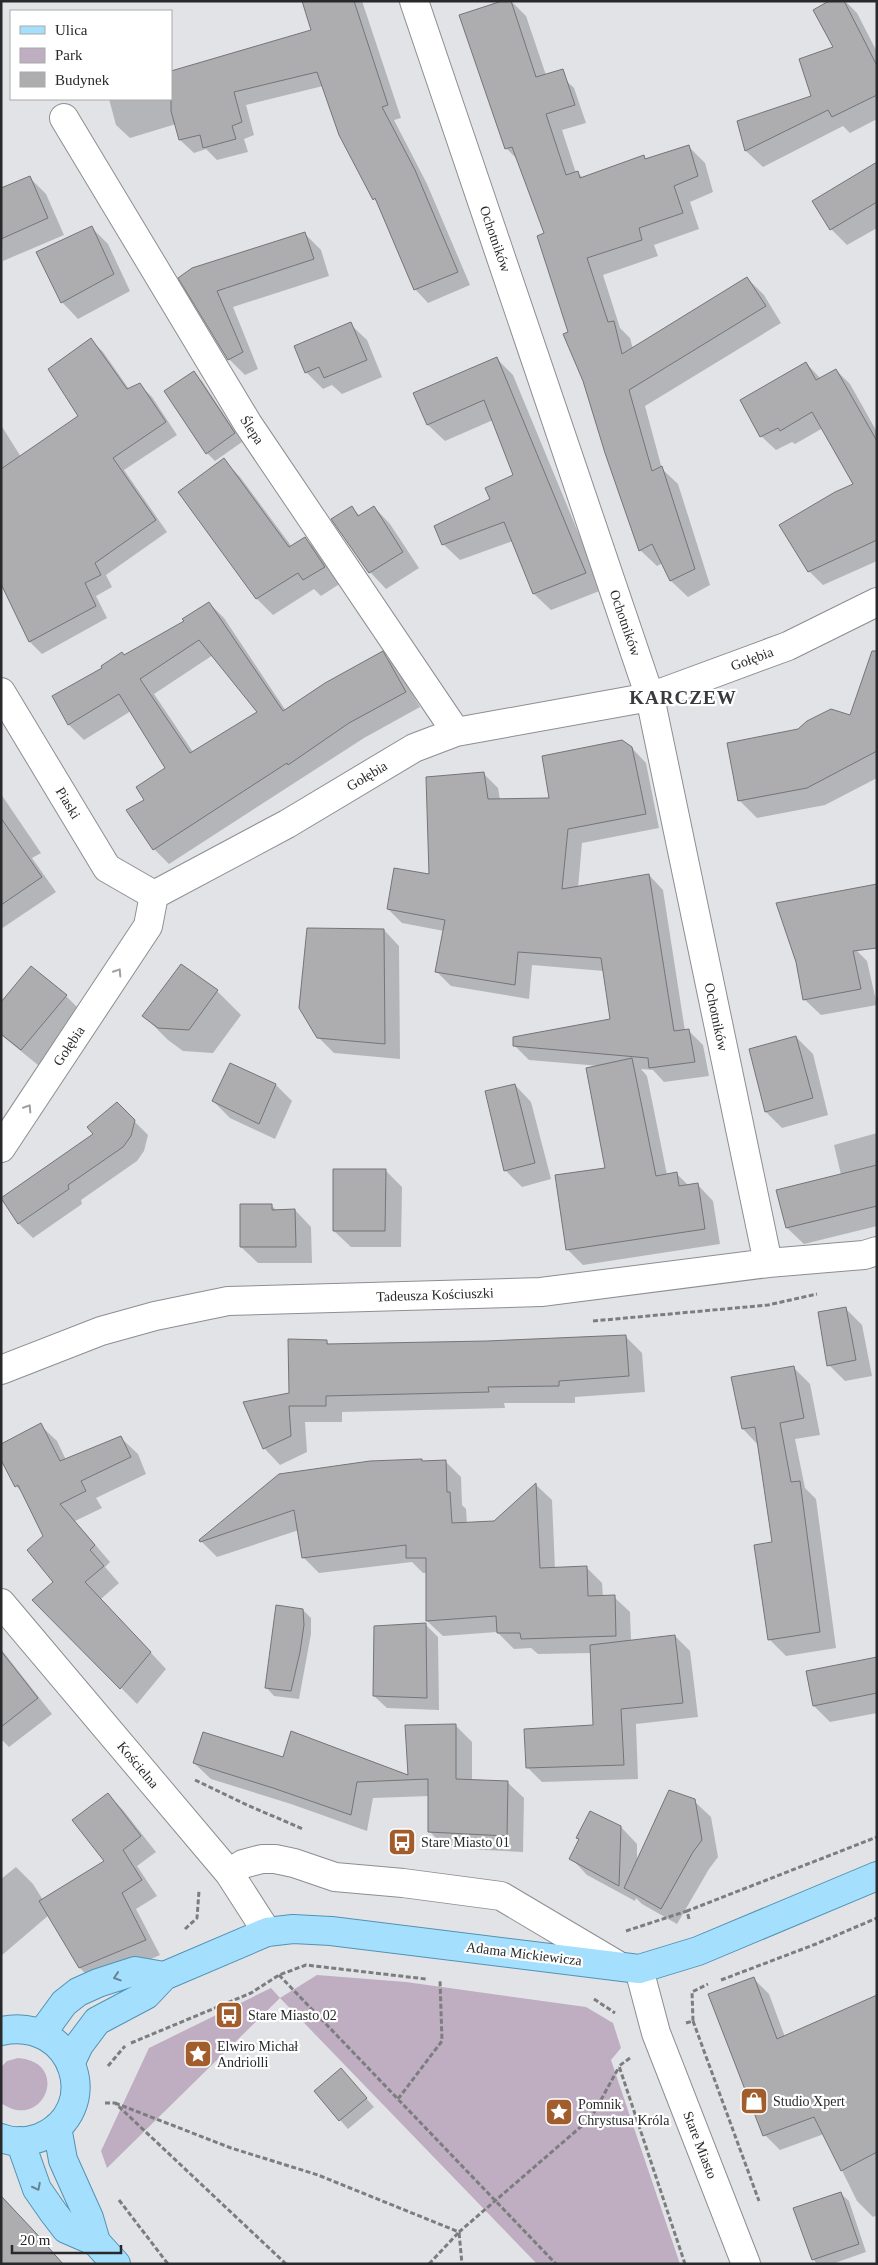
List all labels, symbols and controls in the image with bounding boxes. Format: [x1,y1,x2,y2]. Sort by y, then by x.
legend [10,10,172,100]
text: Ulica [55,22,88,38]
text: Park [55,47,83,63]
text: Budynek [55,72,110,88]
street label: Ochotników [477,204,514,275]
street label: Ślepa [237,412,268,448]
street label: Ochotników [607,588,644,659]
street label: Gołębia [729,644,776,674]
district label: KARCZEW [629,687,737,708]
street label: Gołębia [344,758,391,794]
street label: Piaski [53,784,83,822]
one-way arrow [112,968,121,978]
street label: Ochotników [701,982,731,1053]
street label: Gołębia [50,1023,88,1069]
one-way arrow [22,1104,32,1113]
street label: Tadeusza Kościuszki [376,1285,494,1305]
street label: Kościelna [114,1739,162,1792]
bus stop icon: Stare Miasto 01 [387,1827,417,1857]
place label: Stare Miasto 01 [421,1835,510,1850]
street label: Adama Mickiewicza [465,1939,583,1969]
one-way arrow [113,1971,121,1981]
bus stop icon: Stare Miasto 02 [214,2000,244,2030]
place label: Stare Miasto 02 [248,2008,337,2023]
place icon: Elwiro Michał Andriolli [183,2039,213,2069]
place label: Elwiro Michał Andriolli [217,2039,298,2070]
shop icon: Studio Xpert [739,2086,769,2116]
place label: Studio Xpert [773,2094,845,2109]
place icon: Pomnik Chrystusa Króla [544,2097,574,2127]
place label: Pomnik Chrystusa Króla [578,2097,670,2128]
street label: Stare Miasto [680,2109,720,2181]
one-way arrow [31,2182,41,2191]
scale bar [12,2222,121,2254]
text: 20 m [20,2232,51,2248]

